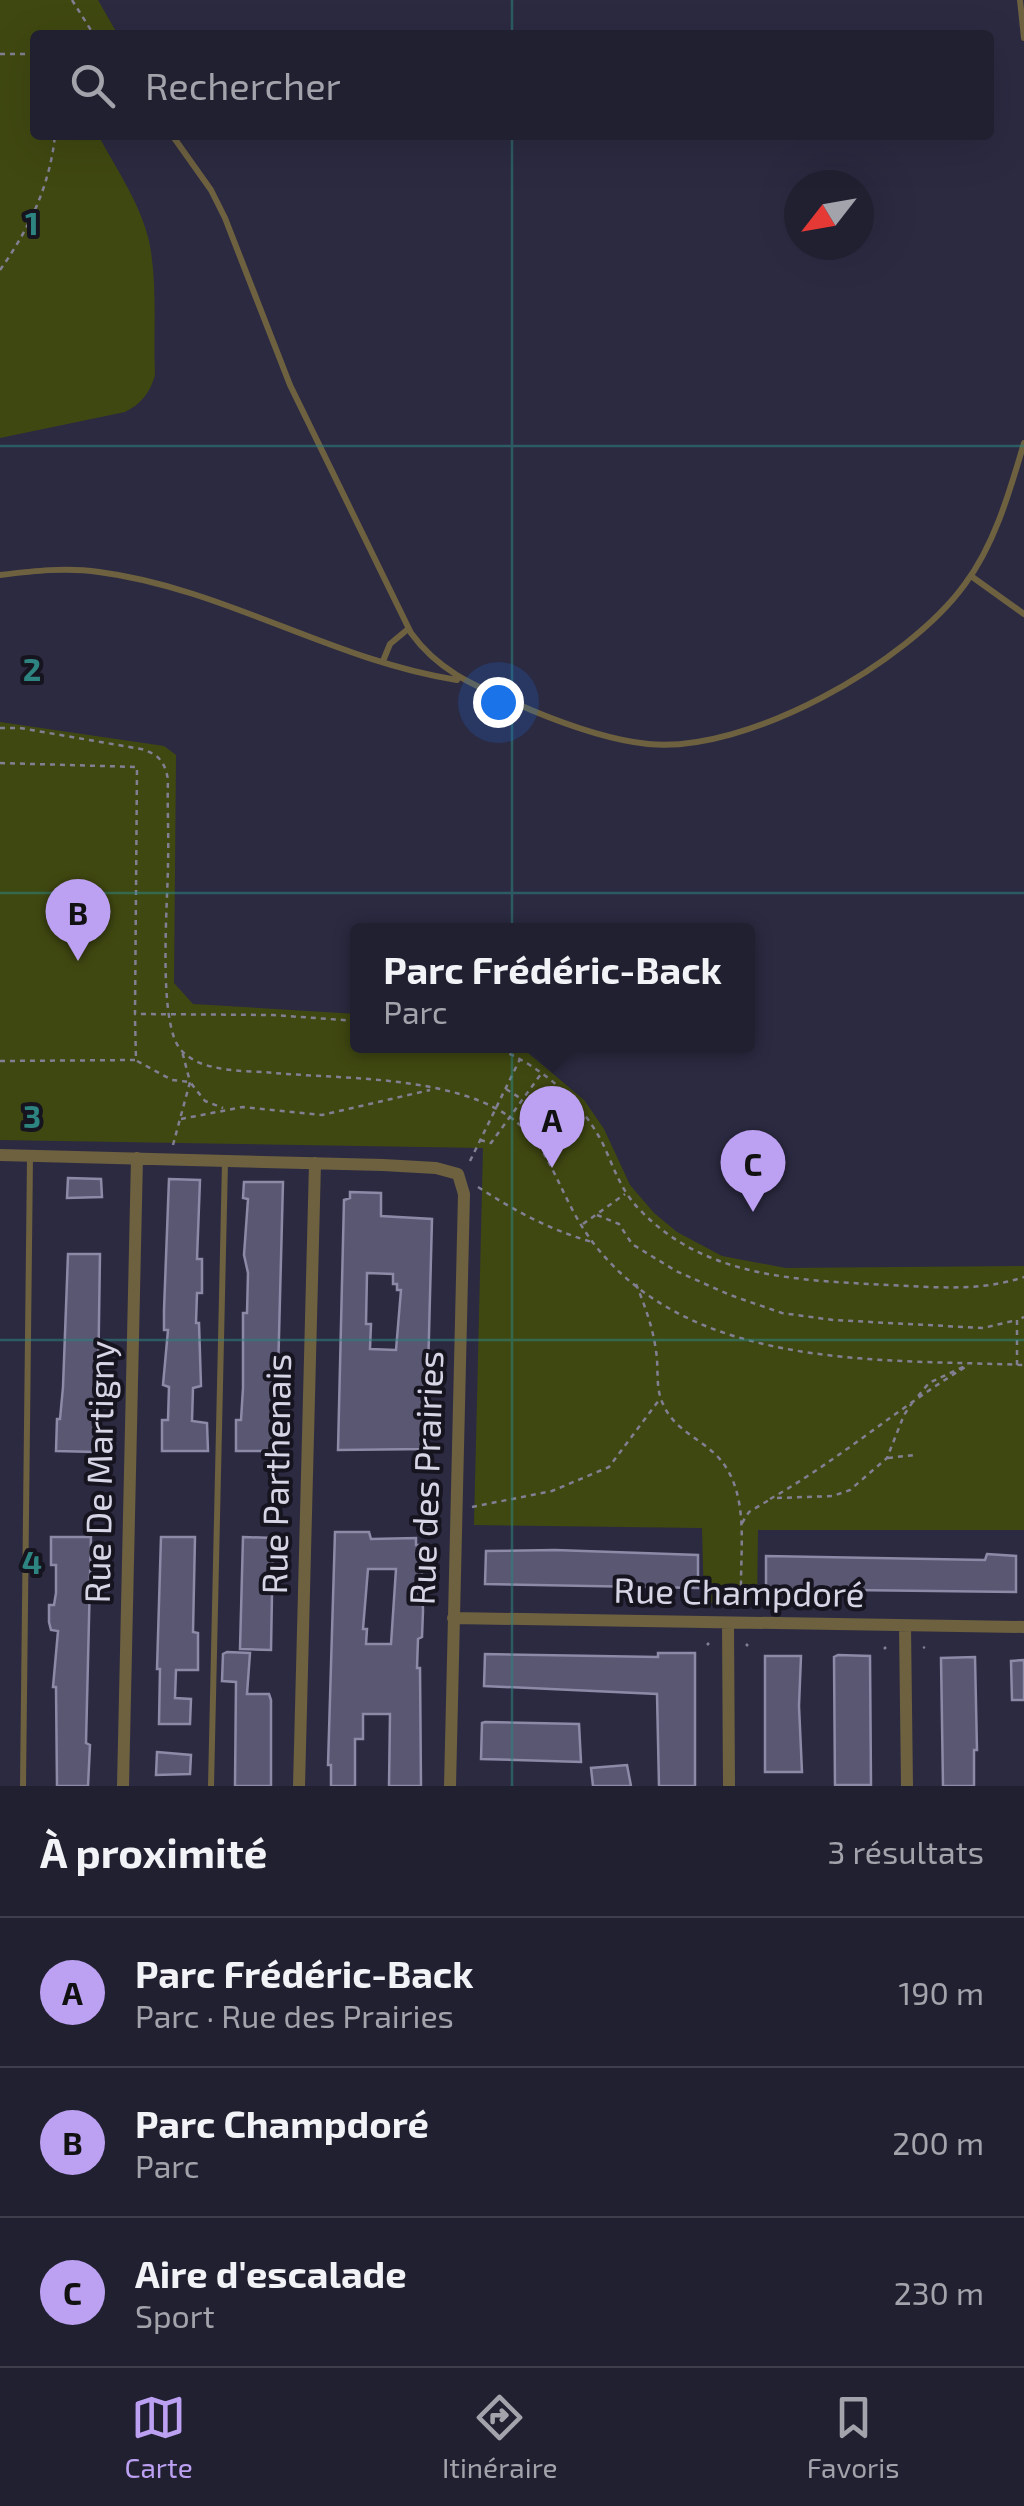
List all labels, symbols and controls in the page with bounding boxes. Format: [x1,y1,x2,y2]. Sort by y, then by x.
search box [30,30,994,140]
icon: search [65,58,120,113]
text: Rechercher [145,62,341,108]
north arrow [784,170,874,260]
text: 1 [25,203,39,241]
text: 2 [23,649,41,687]
your location [473,677,524,728]
pin: B [46,878,110,961]
popup [350,923,755,1053]
text: Parc Frédéric-Back [383,946,722,992]
text: Parc [383,992,448,1030]
pin: A [520,1086,584,1168]
text: 3 [23,1096,41,1134]
pin: C [720,1130,786,1212]
street label: Rue De Martigny [75,1340,121,1603]
street label: Rue des Prairies [400,1350,450,1606]
street label: Rue Parthenais [252,1353,298,1595]
text: 4 [22,1542,42,1580]
street label: Rue Champdoré [613,1568,865,1614]
text: À proximité [40,1826,267,1876]
text: 3 résultats [827,1832,984,1870]
text: Parc Frédéric-Back [135,1950,473,1996]
text: A [62,1973,83,2011]
text: 190 m [898,1973,984,2011]
text: Parc · Rue des Prairies [135,1996,454,2034]
text: Parc Champdoré [135,2100,429,2146]
text: B [62,2123,83,2161]
text: 200 m [892,2123,984,2161]
text: Parc [135,2146,199,2184]
text: Aire d'escalade [135,2250,407,2296]
text: C [63,2273,82,2311]
text: 230 m [894,2273,984,2311]
text: Sport [135,2296,215,2334]
tab: Carte [125,2390,193,2484]
tab: Itinéraire [442,2390,558,2484]
tab: Favoris [807,2390,899,2484]

